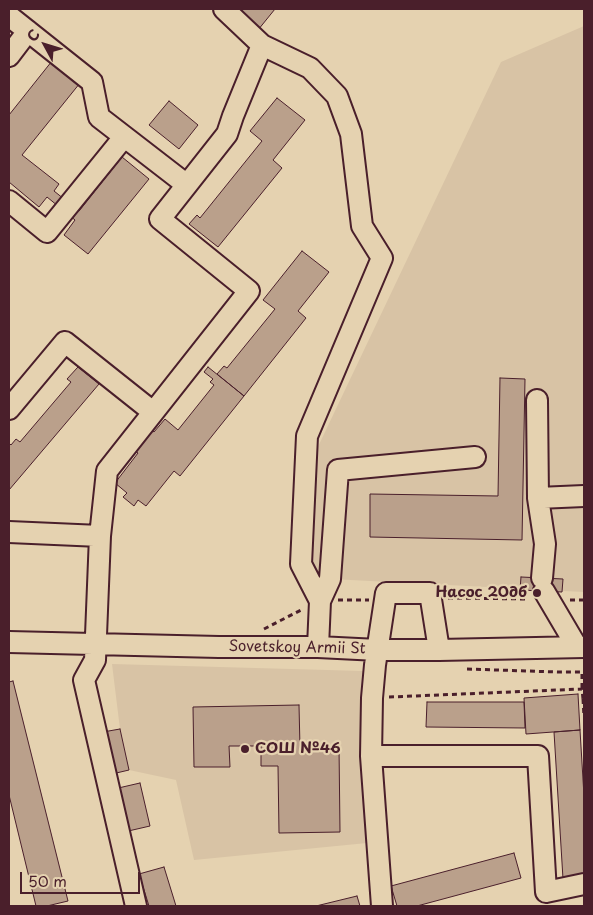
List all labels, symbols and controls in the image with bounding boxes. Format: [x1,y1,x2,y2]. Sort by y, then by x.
north arrow [20,20,70,70]
text: С [21,25,44,46]
place label: Насос 20дб [435,584,527,602]
marker: Насос 20дб [531,587,543,599]
street label: Sovetskoy Armii St [228,638,366,658]
place label: СОШ №46 [255,740,341,758]
marker: СОШ №46 [239,743,251,755]
scale bar [22,862,142,894]
text: 50 m [28,869,67,892]

